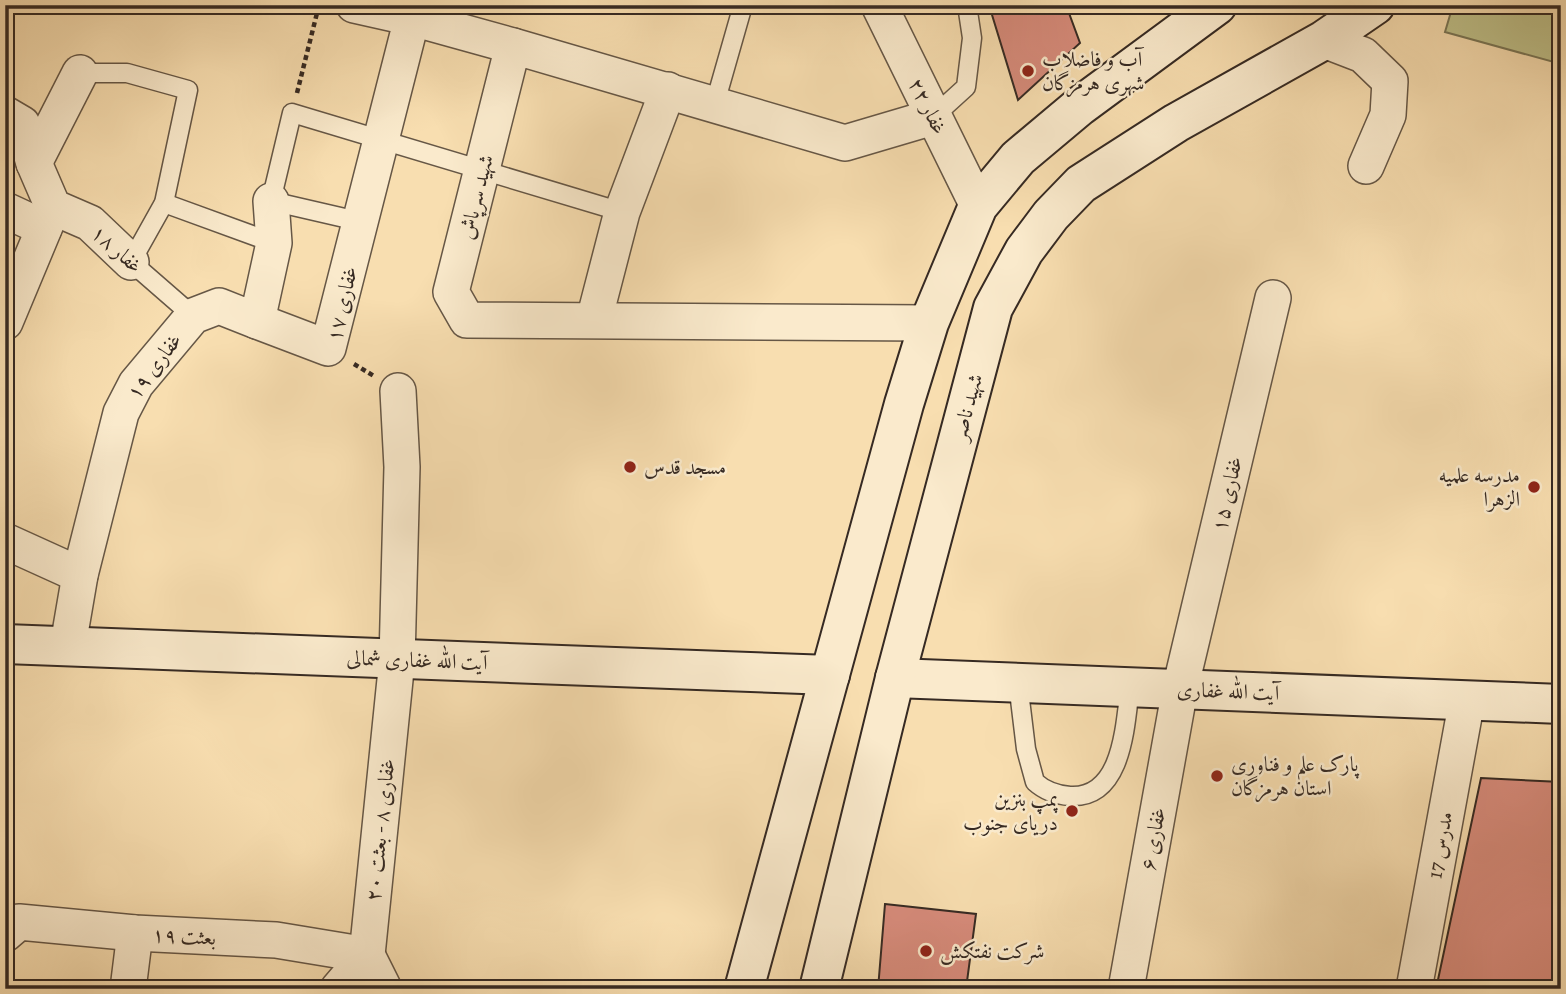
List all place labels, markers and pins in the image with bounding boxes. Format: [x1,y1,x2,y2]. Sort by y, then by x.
place label: آب و فاضلاب شهری هرمزگان [1042,45,1145,98]
marker: آب و فاضلاب شهری هرمزگان [1020,63,1036,79]
place label: مسجد قدس [644,453,726,481]
marker: مسجد قدس [622,459,638,475]
place label: مدرسه علمیه الزهرا [1438,461,1520,513]
marker: مدرسه علمیه الزهرا [1526,479,1542,495]
place label: پارک علم و فناوری استان هرمزگان [1231,750,1360,803]
marker: پارک علم و فناوری استان هرمزگان [1209,768,1225,784]
place label: پمپ بنزین دریای جنوب [963,785,1058,837]
marker: پمپ بنزین دریای جنوب [1064,803,1080,819]
place label: شرکت نفتکش [940,937,1044,965]
marker: شرکت نفتکش [918,943,934,959]

